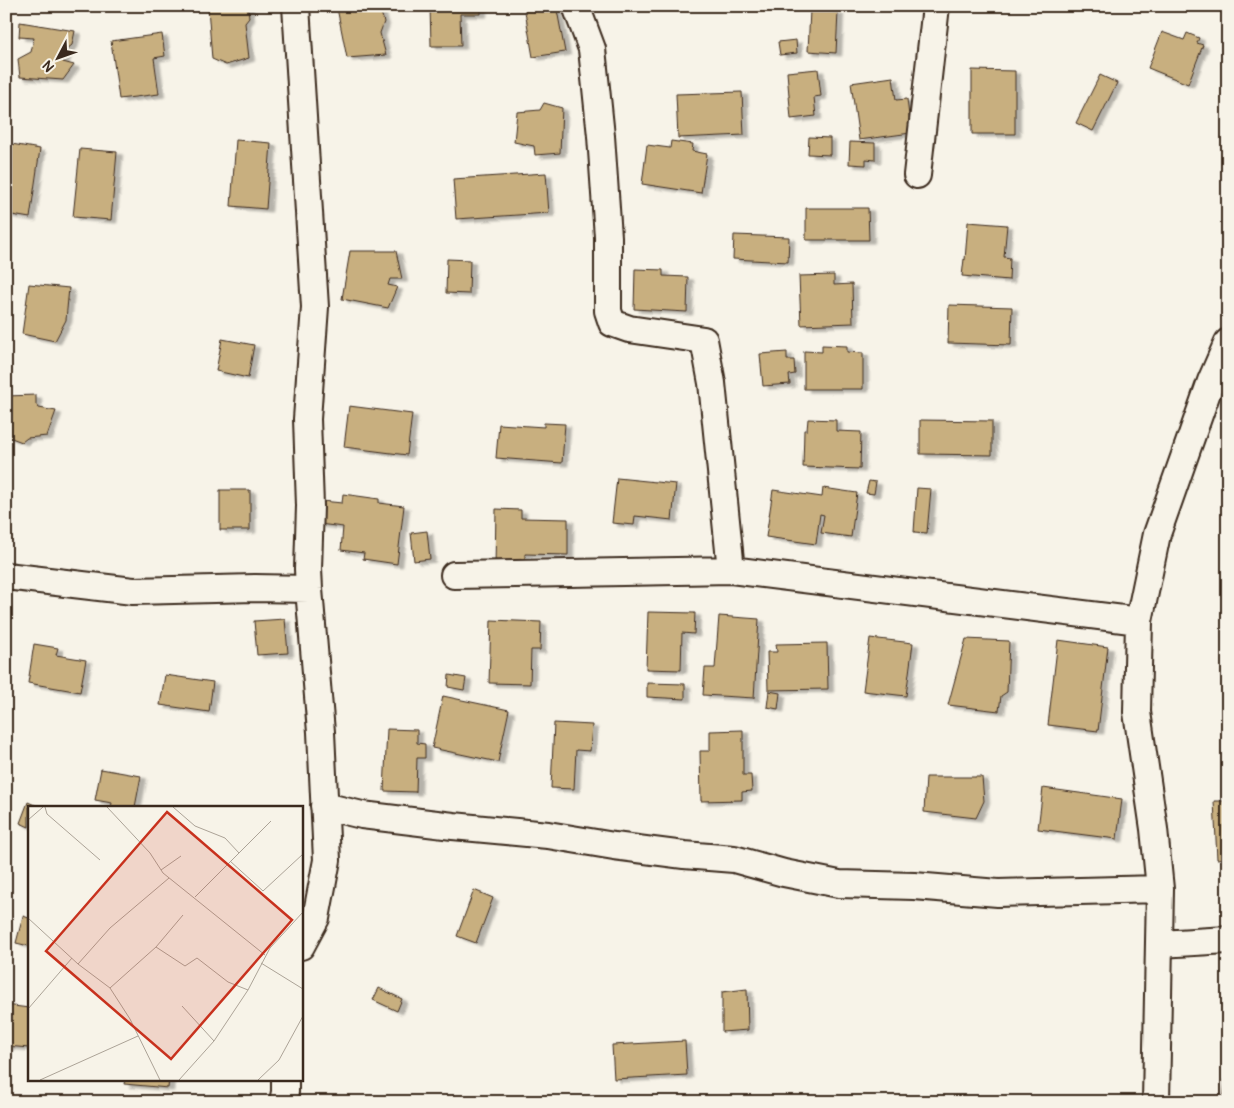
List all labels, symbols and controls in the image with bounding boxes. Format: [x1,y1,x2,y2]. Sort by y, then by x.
north arrow [32,32,82,82]
text: N [39,57,58,75]
inset map [28,806,302,1080]

